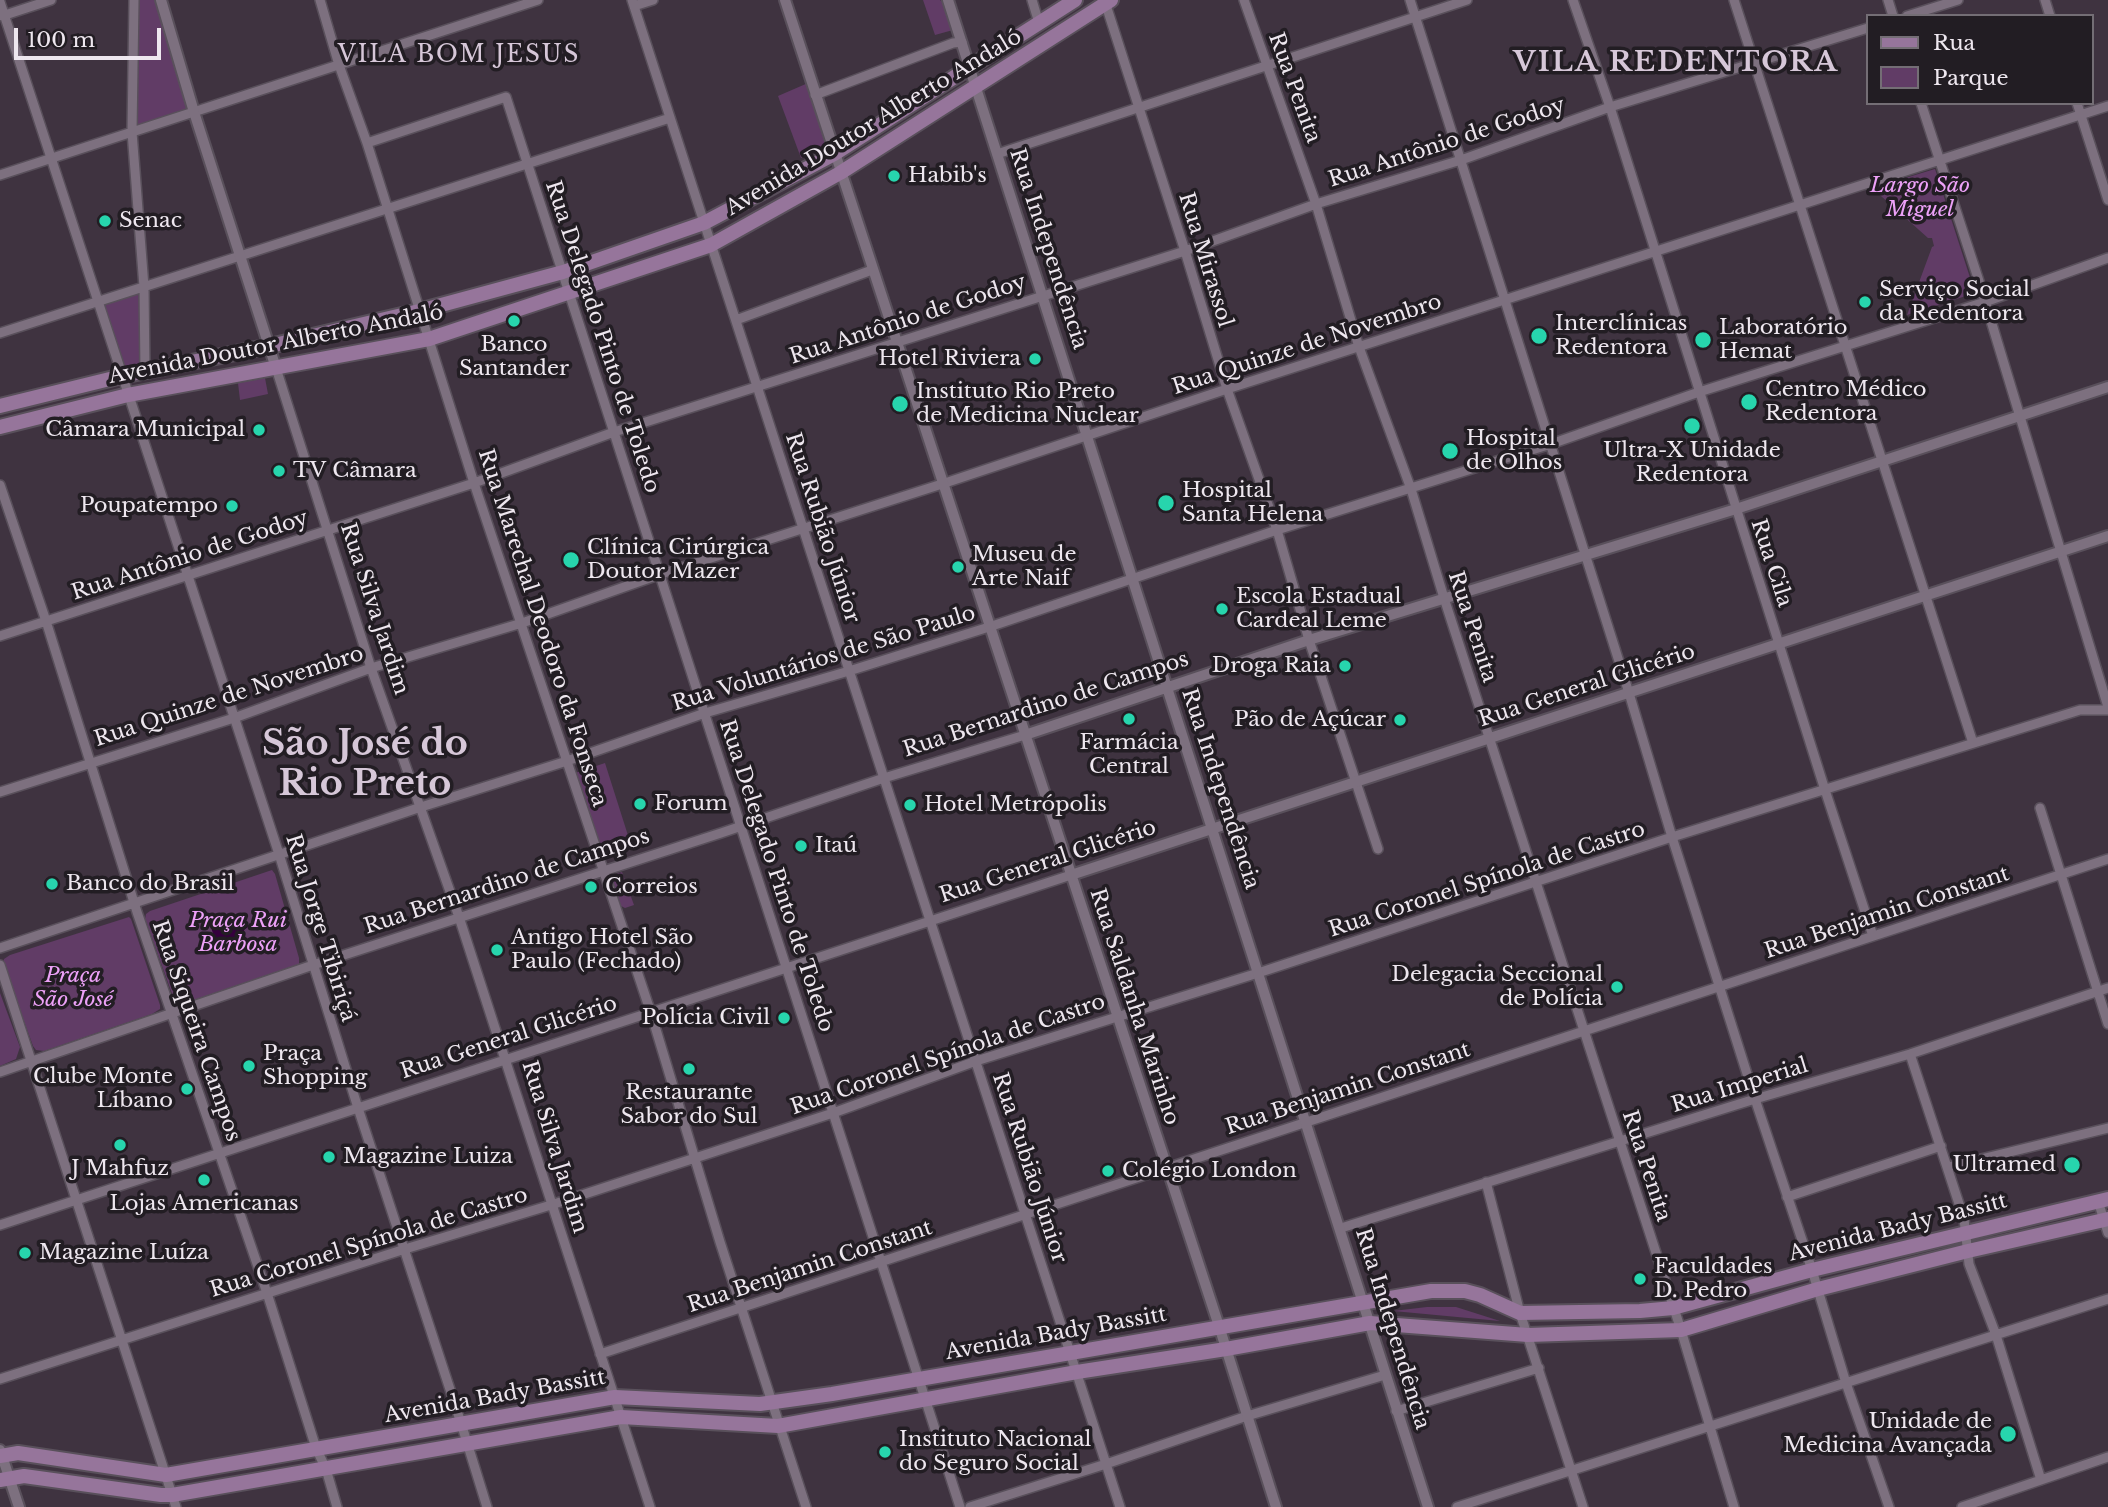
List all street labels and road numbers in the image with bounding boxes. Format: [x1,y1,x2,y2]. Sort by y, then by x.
street label: Avenida Doutor Alberto Andaló [722,25,1026,221]
street label: Rua Penita [1262,30,1326,146]
street label: Rua Antônio de Godoy [1326,93,1568,193]
street label: Rua Independência [1004,146,1092,352]
street label: Rua Delegado Pinto de Toledo [540,178,664,496]
street label: Rua Mirassol [1173,190,1237,330]
street label: Rua Antônio de Godoy [787,270,1029,370]
street label: Rua Quinze de Novembro [1169,289,1445,401]
street label: Avenida Doutor Alberto Andaló [106,300,446,390]
street label: Rua Rubião Júnior [779,430,865,626]
street label: Rua Marechal Deodoro da Fonseca [472,446,612,810]
street label: Rua Antônio de Godoy [69,506,311,606]
street label: Rua Cila [1745,516,1797,610]
street label: Rua Silva Jardim [334,520,414,698]
street label: Rua Penita [1442,568,1502,686]
street label: Rua Voluntários de São Paulo [669,601,979,717]
street label: Rua General Glicério [1476,639,1698,733]
street label: Rua Quinze de Novembro [91,641,367,753]
street label: Rua Bernardino de Campos [900,647,1192,763]
street label: Rua Independência [1176,686,1264,892]
street label: Rua Delegado Pinto de Toledo [714,717,838,1035]
street label: Rua General Glicério [937,815,1159,909]
street label: Rua Coronel Spínola de Castro [1326,817,1648,943]
street label: Rua Bernardino de Campos [361,824,653,940]
street label: Rua Jorge Tibiriçá [280,831,360,1025]
street label: Rua Benjamin Constant [1762,862,2012,964]
street label: Rua Saldanha Marinho [1084,886,1184,1128]
street label: Rua Siqueira Campos [146,917,246,1145]
street label: Rua Coronel Spínola de Castro [787,989,1109,1121]
street label: Rua General Glicério [398,991,620,1085]
street label: Rua Benjamin Constant [1223,1038,1473,1140]
street label: Rua Imperial [1669,1053,1811,1119]
street label: Rua Silva Jardim [516,1058,592,1236]
street label: Rua Rubião Júnior [986,1070,1072,1266]
street label: Rua Penita [1616,1107,1676,1225]
street label: Rua Coronel Spínola de Castro [207,1183,531,1303]
street label: Avenida Bady Bassitt [1786,1189,2010,1267]
street label: Rua Benjamin Constant [685,1216,935,1318]
street label: Rua Independência [1349,1225,1435,1433]
street label: Avenida Bady Bassitt [944,1302,1168,1366]
street label: Avenida Bady Bassitt [383,1365,607,1429]

